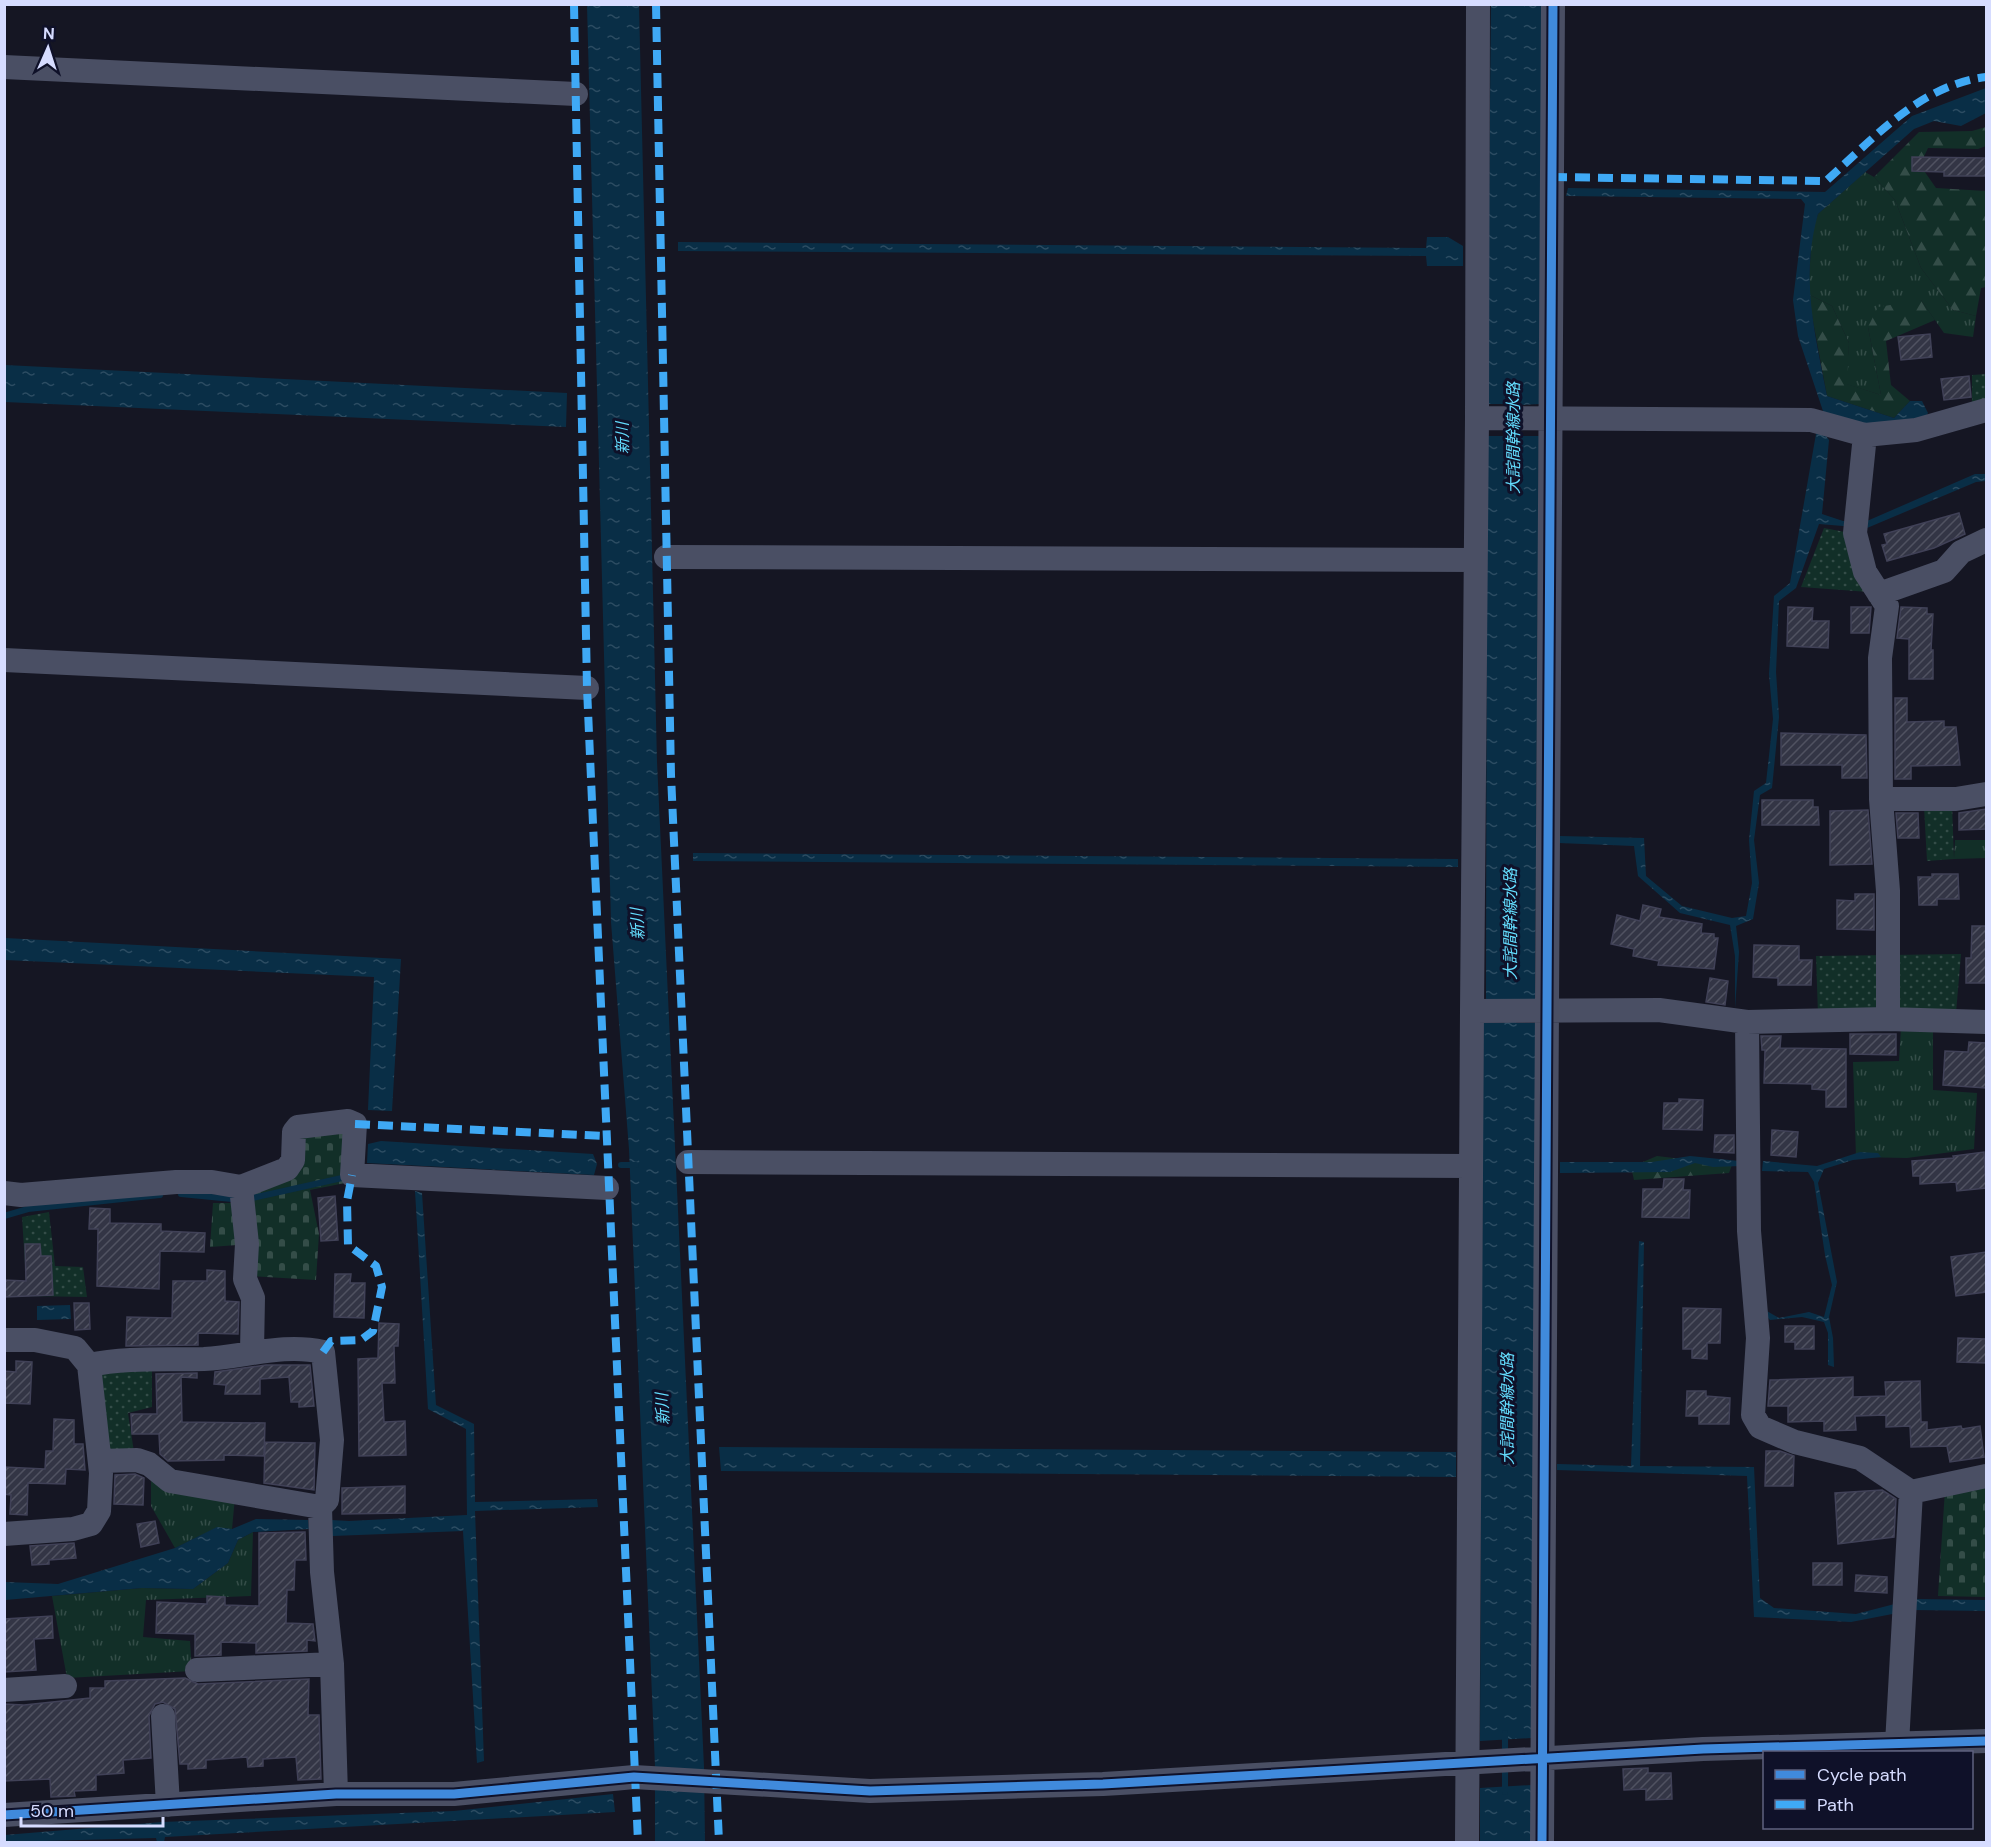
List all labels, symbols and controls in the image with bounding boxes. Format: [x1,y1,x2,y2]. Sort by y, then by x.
north arrow [18,18,78,78]
text: N [42,23,55,44]
water label: 大詫間幹線水路 [1503,380,1524,494]
water label: 新川 [612,420,633,454]
water label: 大詫間幹線水路 [1500,866,1521,980]
water label: 新川 [626,905,649,941]
water label: 大詫間幹線水路 [1497,1351,1518,1465]
water label: 新川 [651,1390,674,1426]
legend [1763,1751,1973,1829]
text: Cycle path [1817,1763,1907,1787]
scale bar [21,1790,164,1828]
text: Path [1817,1793,1854,1817]
text: 50 m [30,1799,74,1823]

